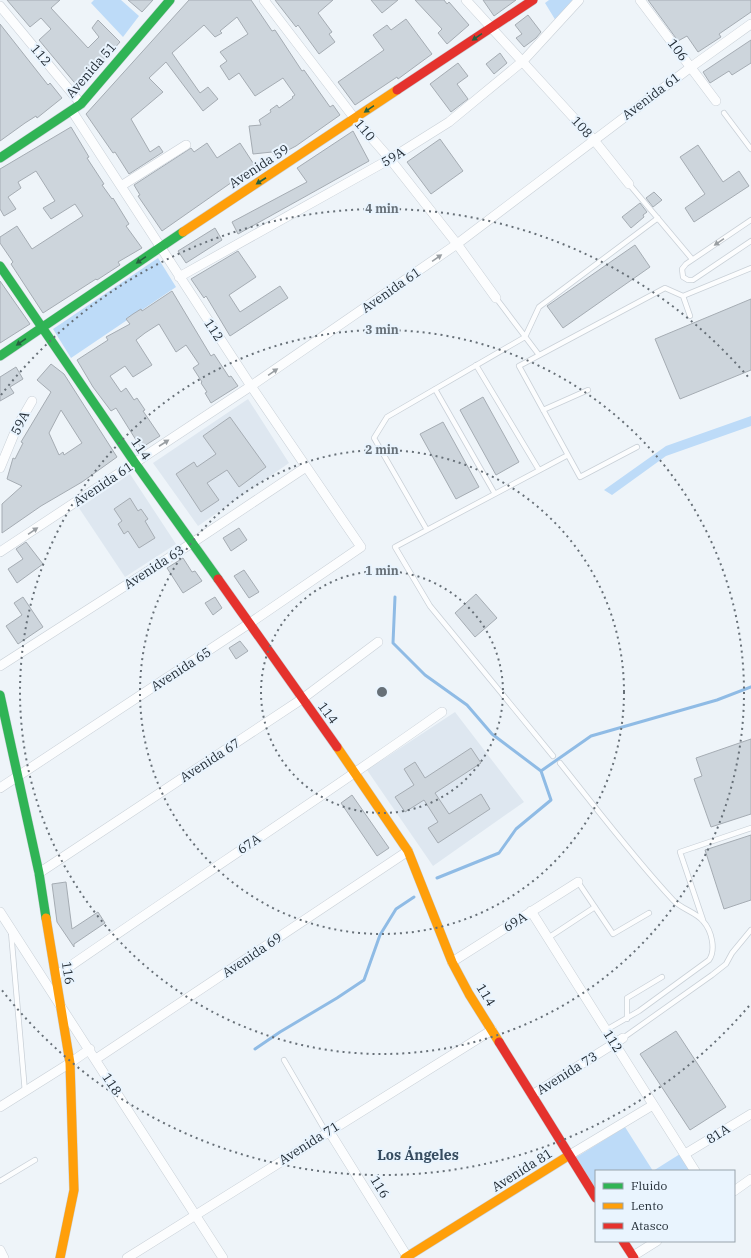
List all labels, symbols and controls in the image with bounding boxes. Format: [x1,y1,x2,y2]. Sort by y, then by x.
one-way arrow [472,33,483,41]
street label: 106 [664,36,692,64]
street label: Avenida 51 [62,39,120,101]
street label: 112 [27,41,55,69]
street label: Avenida 61 [619,69,683,123]
one-way arrow [364,105,375,113]
street label: 108 [568,113,596,142]
street label: 110 [351,116,379,145]
street label: Avenida 59 [226,140,292,192]
street label: 59A [378,143,408,171]
one-way arrow [255,177,267,184]
text: 4 min [365,201,399,216]
one-way arrow [713,238,724,246]
one-way arrow [432,254,442,262]
one-way arrow [136,256,146,264]
street label: Avenida 61 [358,263,424,317]
street label: 112 [200,316,228,344]
text: 3 min [365,322,399,337]
one-way arrow [16,338,26,346]
one-way arrow [267,368,278,376]
street label: 59A [7,408,33,438]
street label: 114 [127,435,155,464]
one-way arrow [158,440,170,447]
text: 2 min [365,442,399,457]
street label: Avenida 61 [70,458,136,510]
one-way arrow [27,527,38,535]
street label: Avenida 63 [121,541,187,593]
text: 1 min [365,563,399,578]
street label: Avenida 65 [148,643,214,695]
centre of rings [375,685,389,699]
street label: 114 [314,699,342,728]
street label: Avenida 67 [177,734,243,786]
street label: 67A [234,830,264,858]
street label: 69A [500,908,530,936]
street label: Avenida 69 [219,929,285,981]
street label: 116 [58,960,78,986]
street label: 114 [473,981,499,1010]
street label: 112 [600,1027,626,1055]
street label: Avenida 73 [533,1048,601,1098]
street label: 118 [98,1070,126,1099]
street label: Avenida 71 [275,1118,343,1168]
street label: 81A [703,1120,733,1148]
district label: Los Ángeles [377,1145,459,1164]
street label: Avenida 81 [488,1145,556,1195]
legend [595,1170,735,1242]
street label: 116 [367,1173,393,1201]
text: Fluido [631,1178,668,1193]
text: Lento [631,1198,663,1213]
text: Atasco [631,1218,669,1233]

